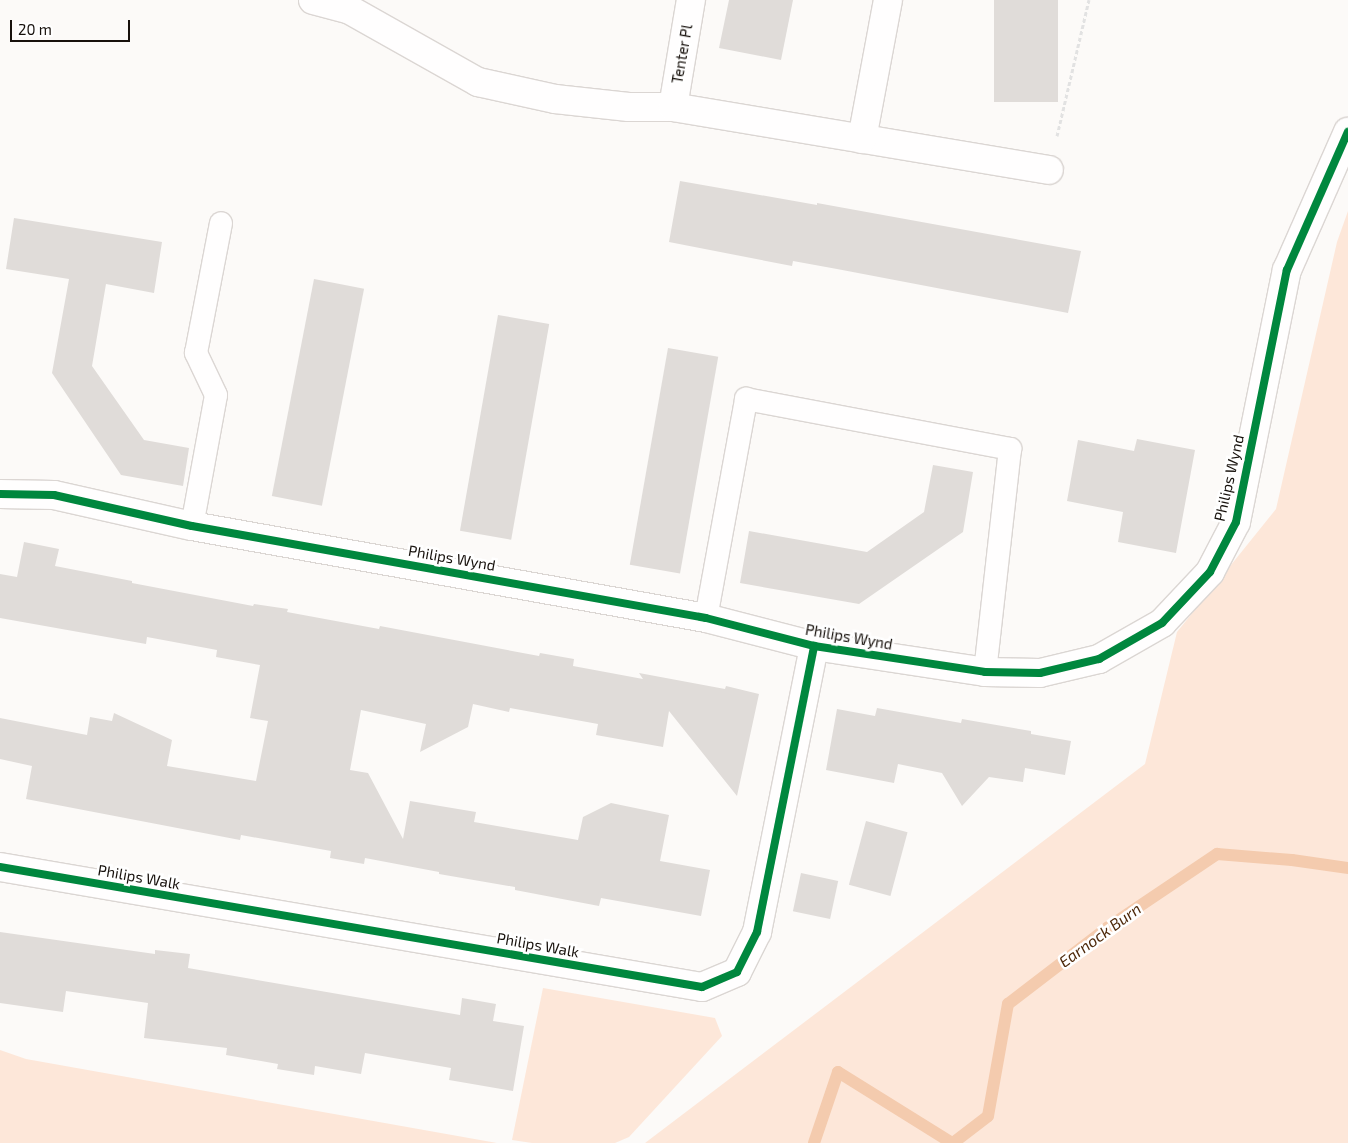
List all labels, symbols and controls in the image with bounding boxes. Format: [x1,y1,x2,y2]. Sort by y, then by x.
scale bar [12,10,132,42]
text: 20 m [18,20,52,38]
street label: Tenter Pl [668,23,696,85]
street label: Philips Wynd [1210,433,1248,523]
street label: Philips Wynd [407,541,497,575]
street label: Philips Wynd [804,620,894,654]
street label: Philips Walk [96,861,182,893]
water label: Earnock Burn [1055,899,1145,971]
street label: Philips Walk [495,929,581,961]

